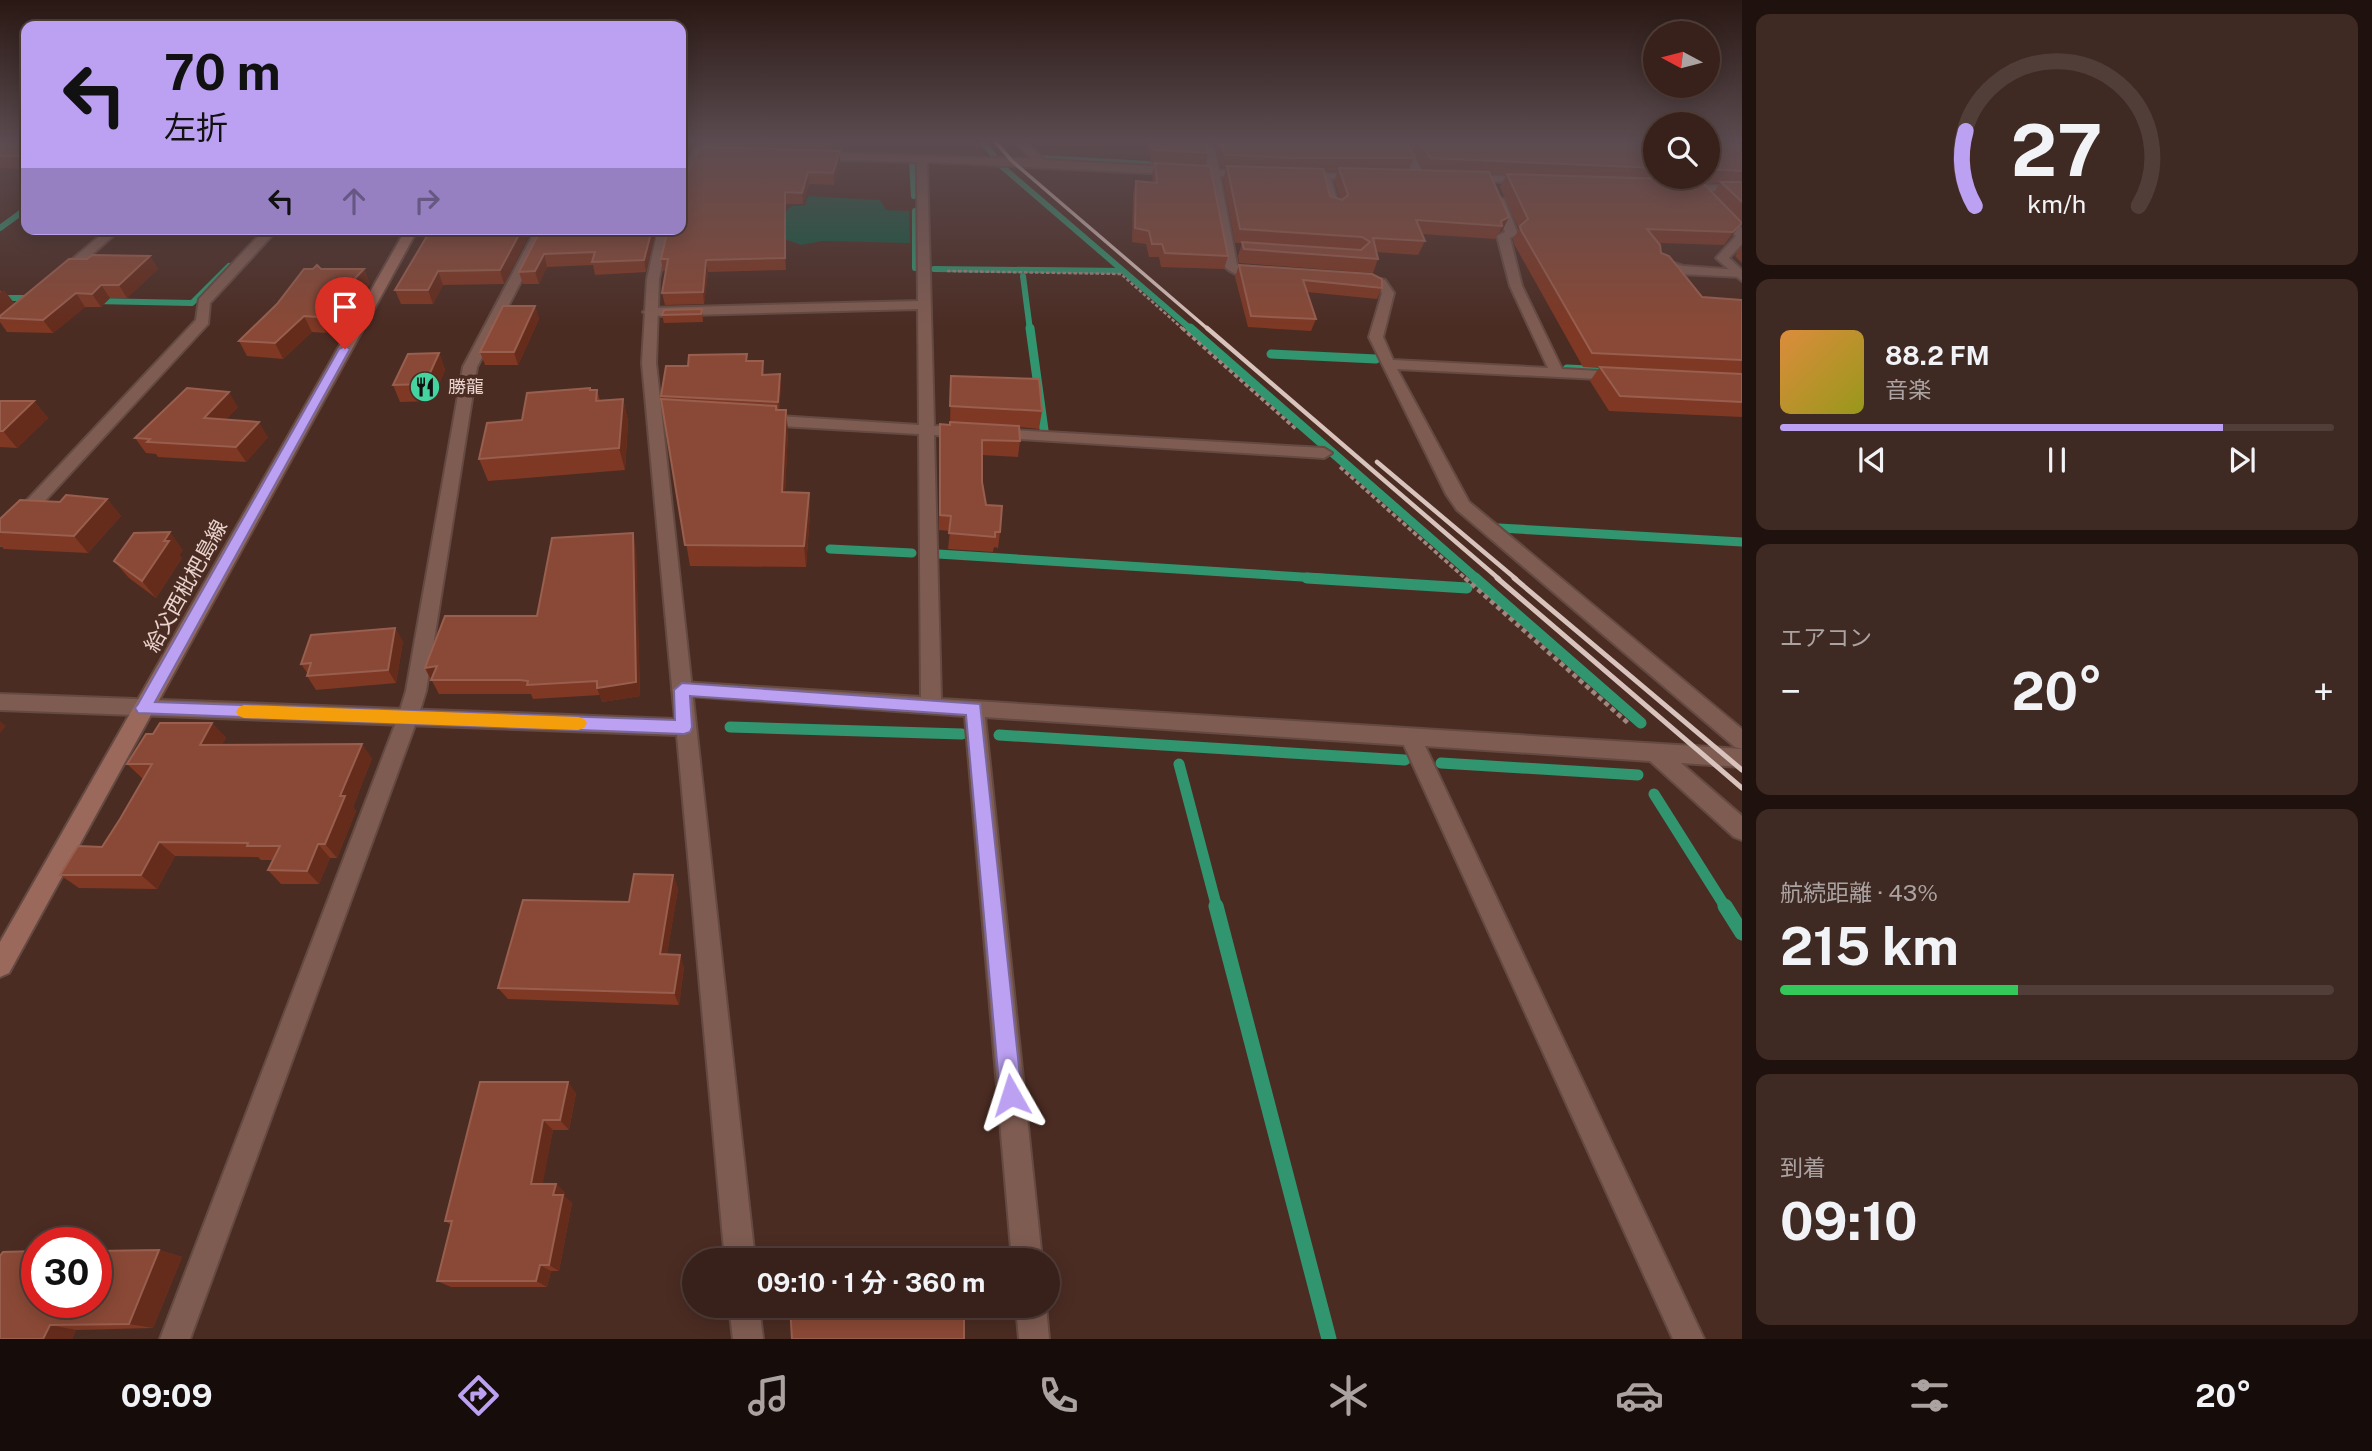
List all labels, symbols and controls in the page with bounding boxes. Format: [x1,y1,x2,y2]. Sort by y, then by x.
north arrow [1643,21,1720,98]
map controls [1643,21,1720,189]
text: 70 m [164,43,281,101]
icon: left [49,49,140,140]
text: 27 [2011,107,2103,192]
text: 左折 [164,109,228,146]
button: search [1643,112,1720,189]
icon: left [262,182,300,220]
icon: ahead [335,182,373,220]
icon: right [408,182,446,220]
text: km/h [2028,188,2086,218]
pin [315,277,375,349]
icon: arrive [326,288,364,326]
text: 88.2 FM [1885,340,1990,371]
restaurant icon: 勝龍 [408,370,442,404]
place label: 勝龍 [448,376,484,397]
text: 音楽 [1885,376,1931,403]
icon: previous [1853,441,1891,479]
icon: pause [2038,441,2076,479]
icon: next [2223,441,2261,479]
street label: 給父西枇杷島線 [139,515,232,656]
text: エアコン [1780,624,1872,651]
text: 20° [2011,661,2103,722]
text: − [1780,669,1801,714]
text: + [2313,669,2334,714]
text: 航続距離 · 43% [1780,879,1938,906]
text: 215 km [1780,916,1959,977]
position arrow [974,1058,1048,1132]
text: 到着 [1780,1154,1826,1181]
text: 09:10 [1780,1191,1917,1252]
speed limit sign: 30 [21,1227,112,1318]
text: 09:10 · 1 分 · 360 m [757,1267,985,1298]
icon: directions [454,1371,503,1420]
icon: music [744,1371,793,1420]
icon: phone [1034,1371,1083,1420]
icon: climate [1324,1371,1373,1420]
icon: car [1615,1371,1664,1420]
icon: filters [1905,1371,1954,1420]
text: 09:09 [121,1377,212,1414]
text: 20° [2195,1377,2251,1414]

